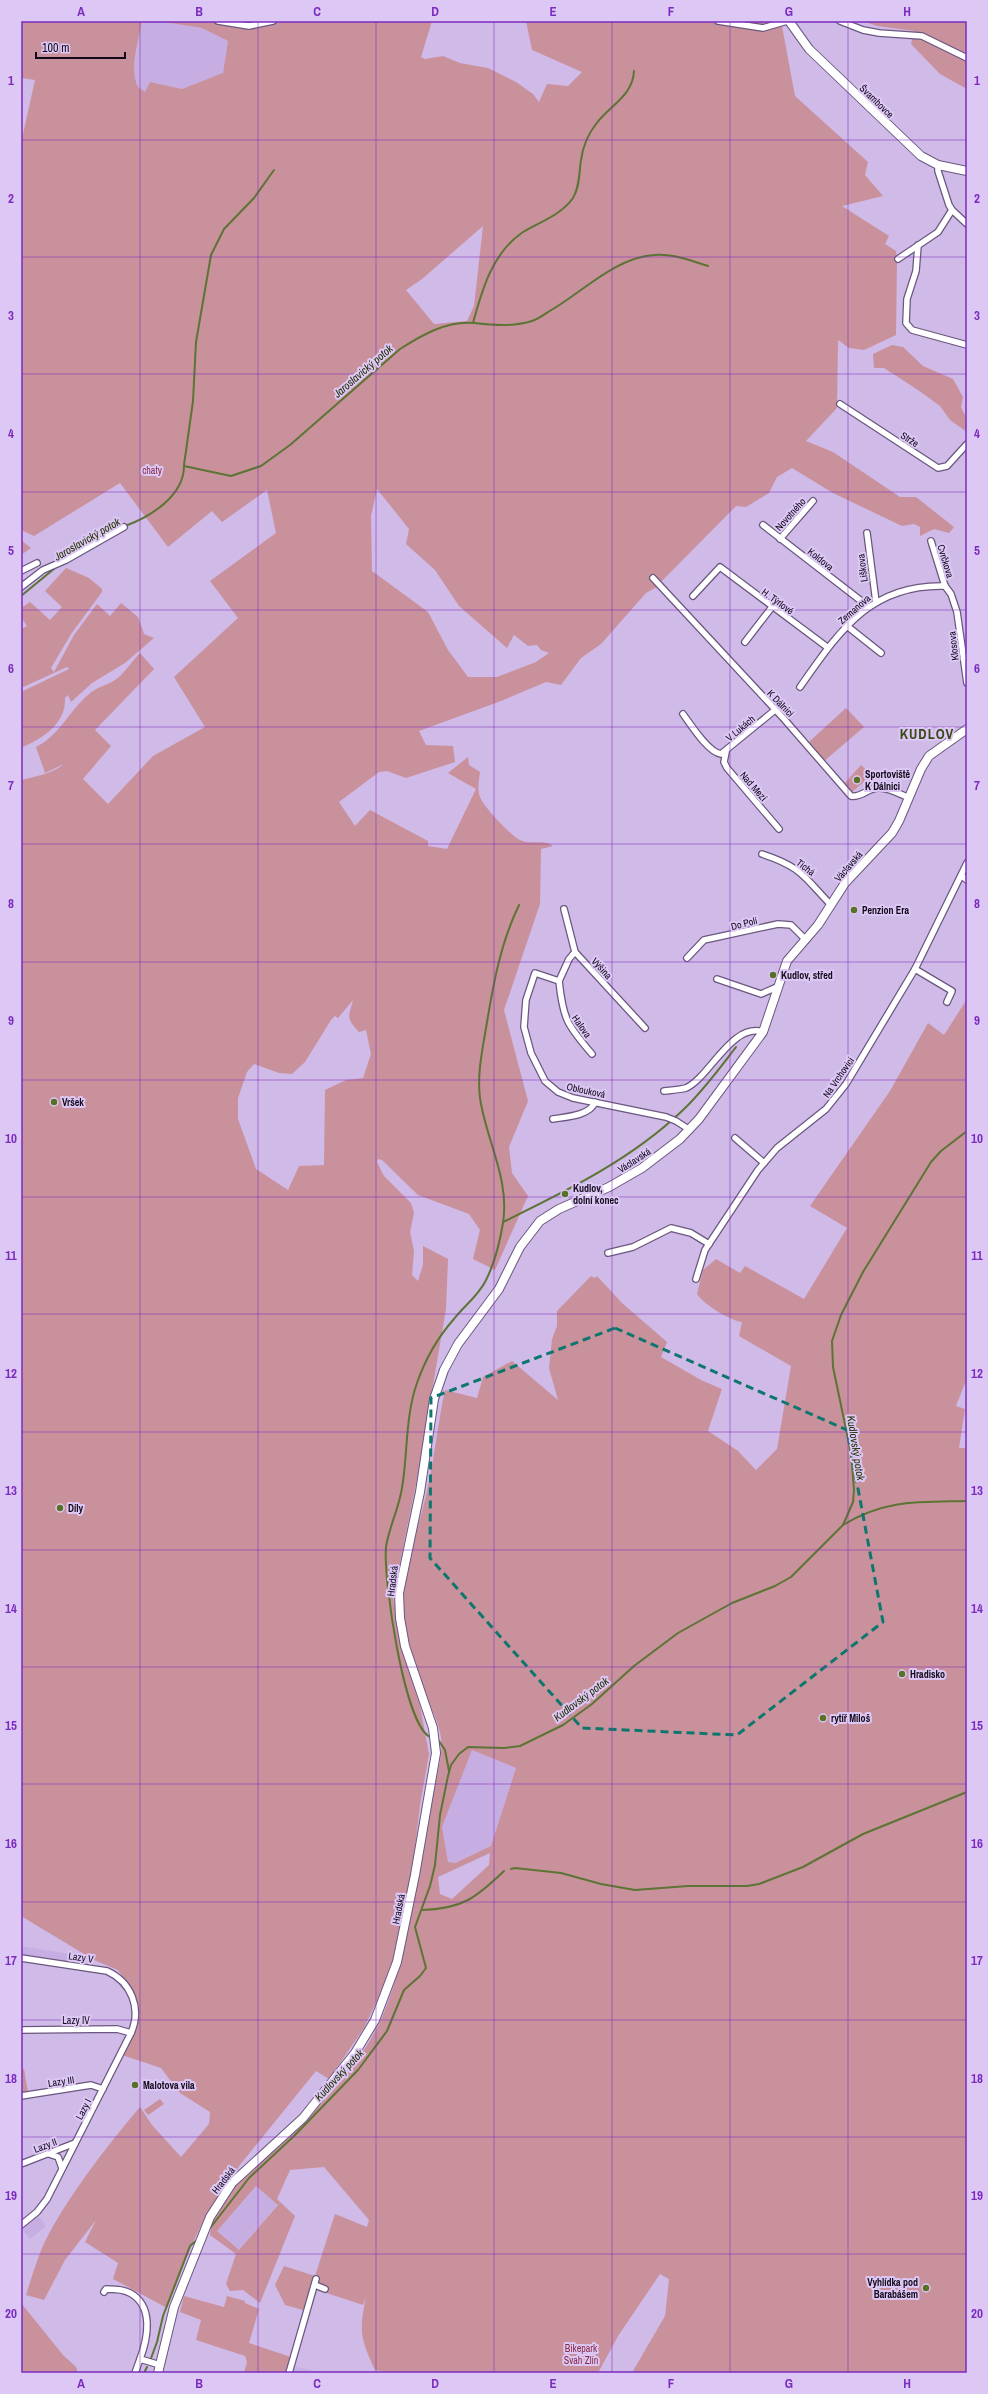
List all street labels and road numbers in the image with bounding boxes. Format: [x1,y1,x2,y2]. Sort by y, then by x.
street label: Švambovce [857,82,897,121]
street label: Strže [898,429,922,450]
street label: Novotného [772,495,809,533]
street label: Cvrčkova [934,543,957,580]
street label: Koldova [805,545,837,574]
street label: Liškova [854,553,871,583]
street label: H. Týrlové [759,585,797,618]
street label: Zemanova [835,591,874,627]
street label: Klosova [945,630,962,661]
street label: K Dálnici [764,687,797,720]
street label: V Lukách [723,712,758,744]
street label: Nad Mezí [737,769,771,804]
street label: Václavská [831,848,866,884]
street label: Tichá [794,856,818,879]
street label: Do Polí [730,914,759,933]
street label: Výšina [589,955,615,982]
street label: Halova [569,1012,594,1041]
street label: Na Vrchovici [820,1054,857,1100]
street label: Oblouková [565,1080,607,1101]
street label: Václavská [615,1145,654,1176]
street label: Hradská [384,1565,401,1597]
street label: Hradská [389,1892,408,1925]
street label: Lazy V [68,1949,95,1966]
street label: Lazy IV [62,2014,90,2027]
street label: Lazy III [47,2073,75,2090]
street label: Lazy I [73,2097,94,2122]
street label: Lazy II [32,2135,59,2156]
street label: Hradská [209,2164,238,2196]

